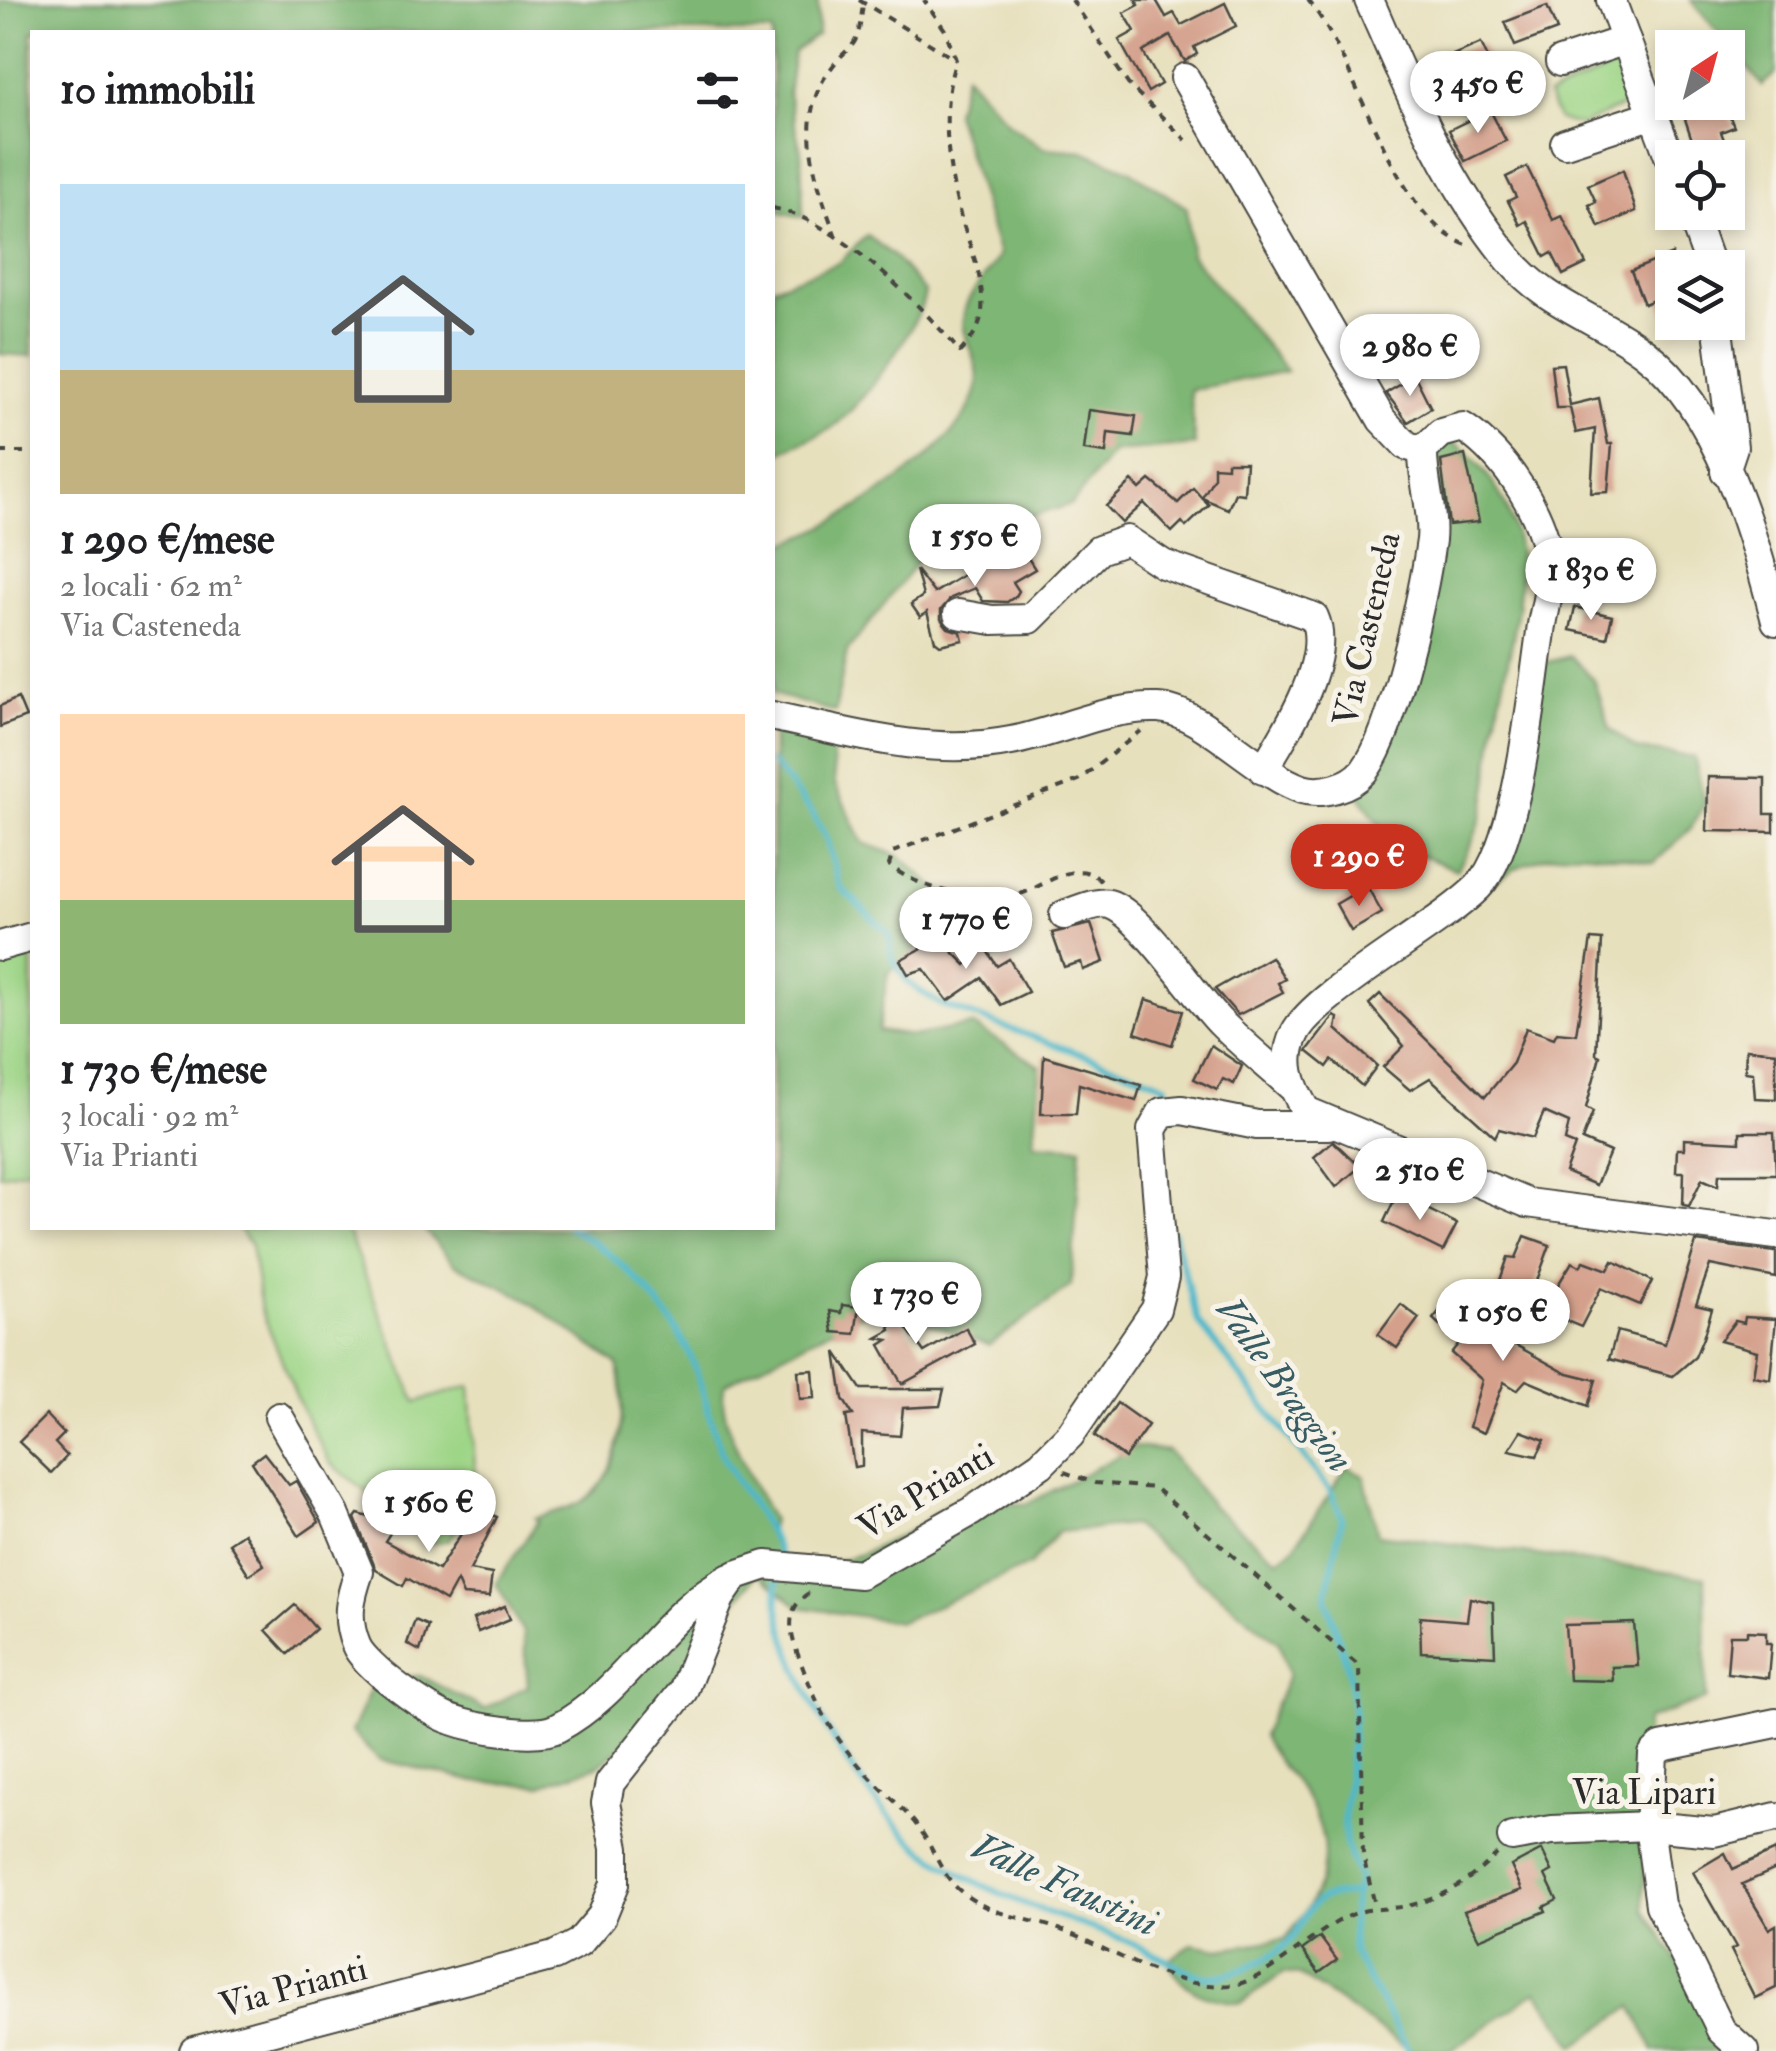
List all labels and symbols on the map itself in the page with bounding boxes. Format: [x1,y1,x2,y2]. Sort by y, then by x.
north arrow [1655,30,1745,120]
pin: 3 450 € [1386,51,1570,136]
pin: 2 980 € [1318,314,1502,399]
pin: 1 550 € [883,504,1067,589]
street label: Via Casteneda [1323,527,1411,731]
pin: 1 830 € [1499,538,1683,623]
pin: 1 290 € [1267,824,1451,909]
pin: 1 770 € [874,887,1058,972]
pin: 2 510 € [1328,1138,1512,1223]
pin: 1 730 € [824,1262,1008,1347]
pin: 1 050 € [1411,1279,1595,1364]
water label: Valle Braggion [1205,1288,1364,1481]
street label: Via Prianti [849,1434,1002,1550]
pin: 1 560 € [337,1470,521,1555]
street label: Via Lipari [1572,1771,1716,1815]
water label: Valle Faustini [964,1823,1165,1947]
street label: Via Prianti [215,1946,372,2028]

